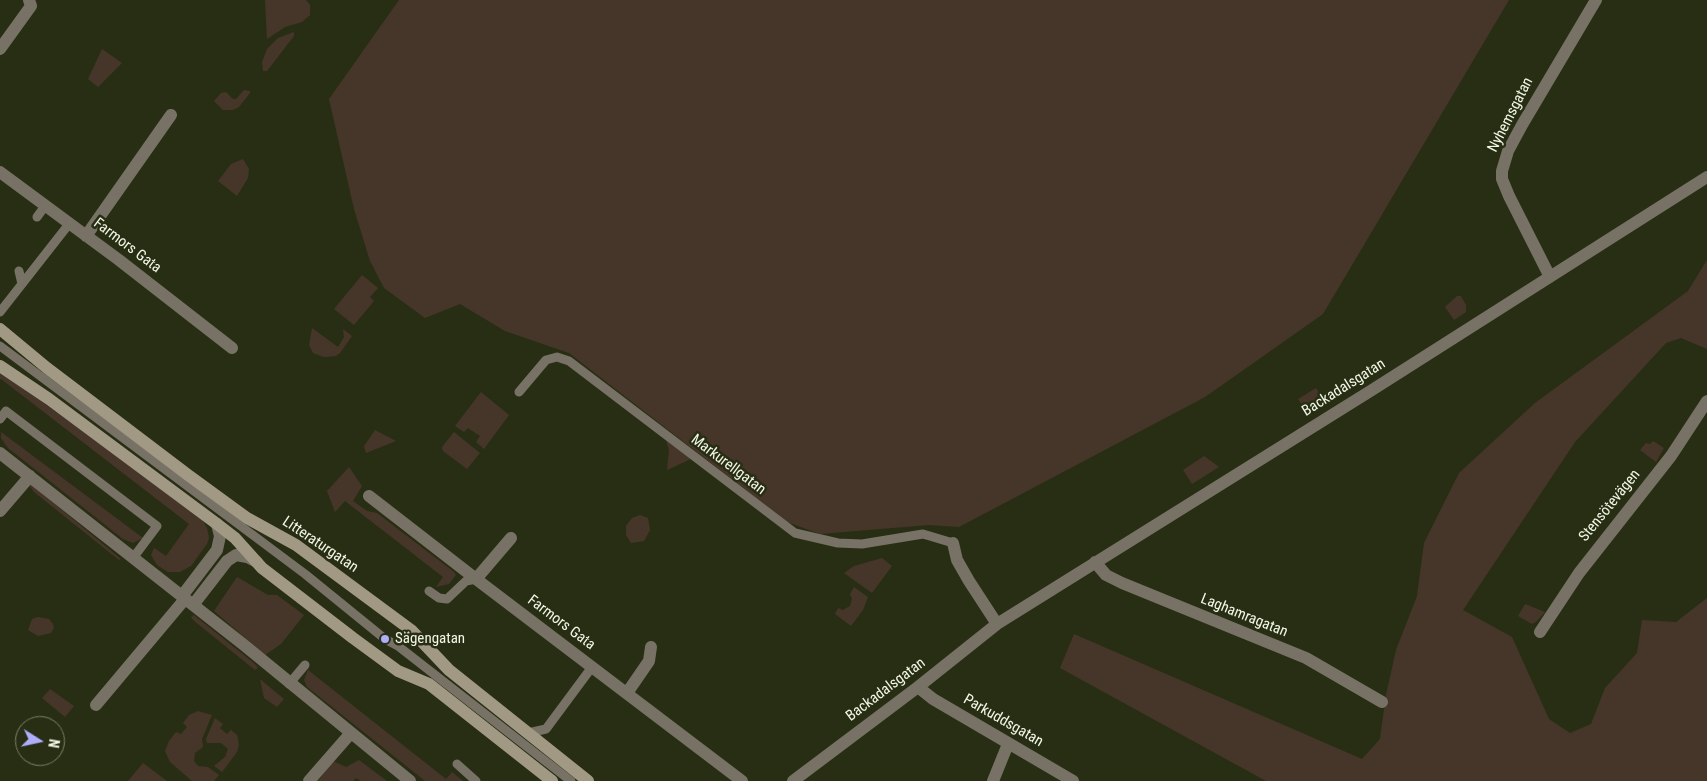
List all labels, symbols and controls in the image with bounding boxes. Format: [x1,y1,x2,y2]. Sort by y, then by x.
street label: Nyhemsgatan [1484,75,1538,155]
street label: Farmors Gata [90,215,164,277]
street label: Backadalsgatan [1299,355,1389,421]
street label: Markurellgatan [687,431,769,499]
street label: Stensötevägen [1575,466,1645,546]
street label: Litteraturgatan [279,513,361,577]
street label: Laghamragatan [1198,590,1290,642]
street label: Farmors Gata [524,592,598,654]
place label: Sägengatan [395,630,465,648]
marker: Sägengatan [379,633,391,645]
street label: Backadalsgatan [843,654,929,726]
street label: Parkuddsgatan [960,691,1046,751]
north arrow [15,716,65,766]
text: N [45,738,62,749]

